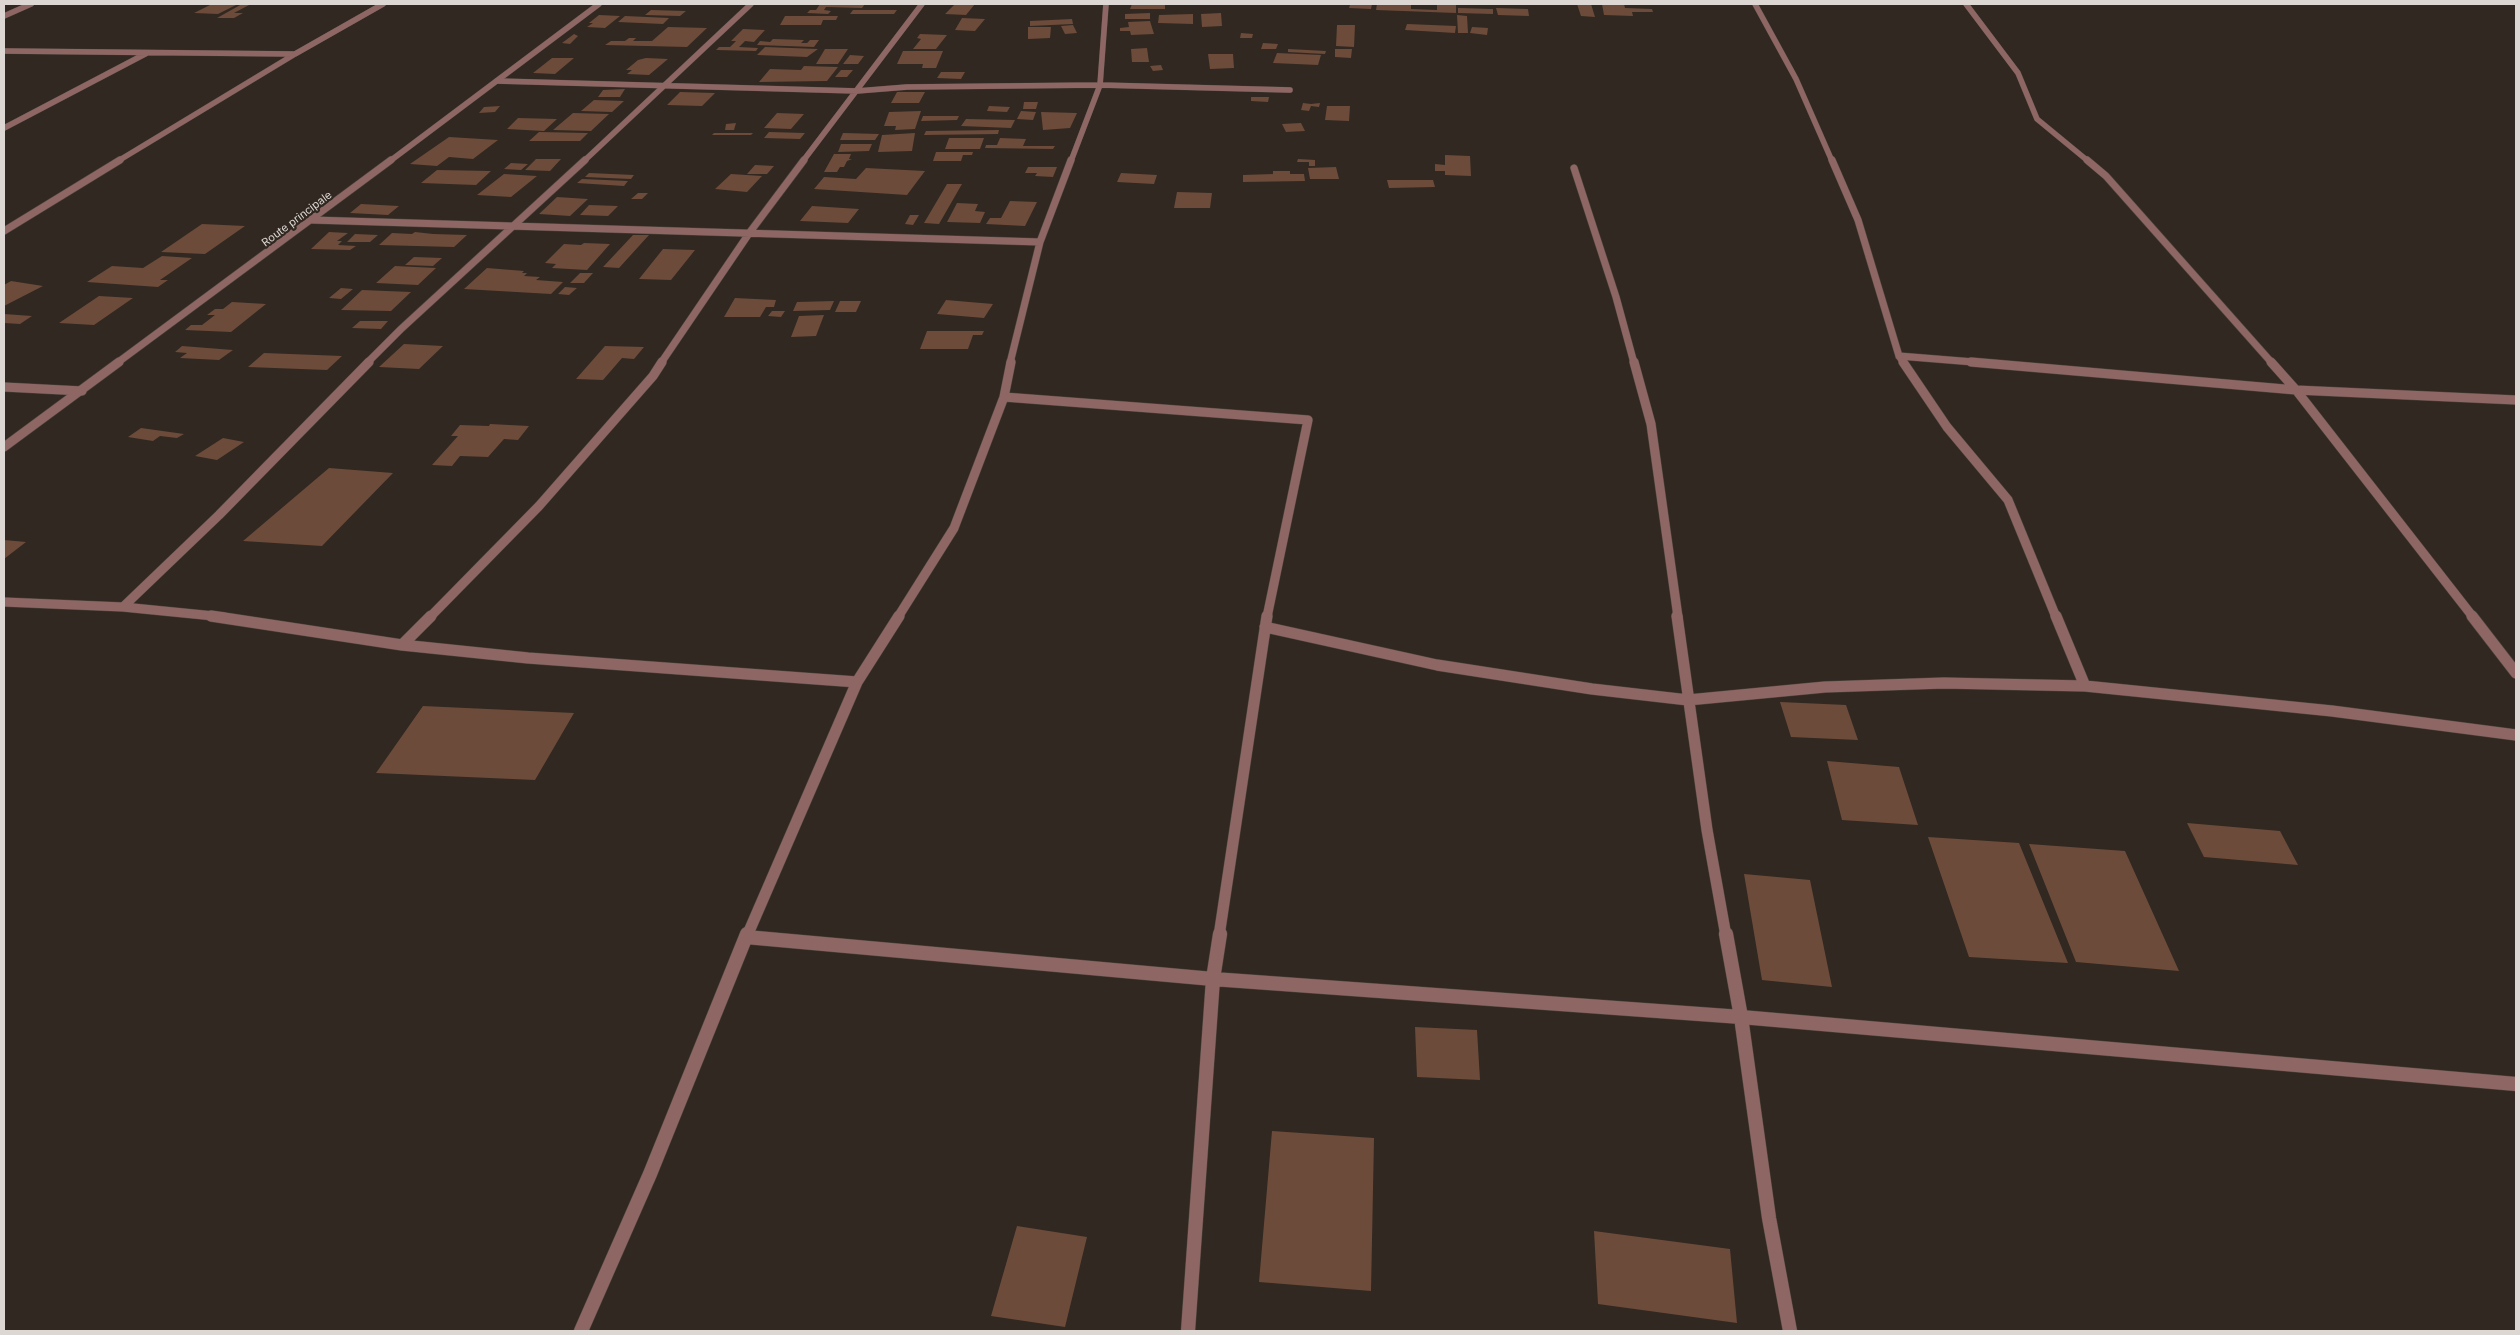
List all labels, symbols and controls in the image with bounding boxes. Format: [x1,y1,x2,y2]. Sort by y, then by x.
street label: Route principale [259,188,335,250]

